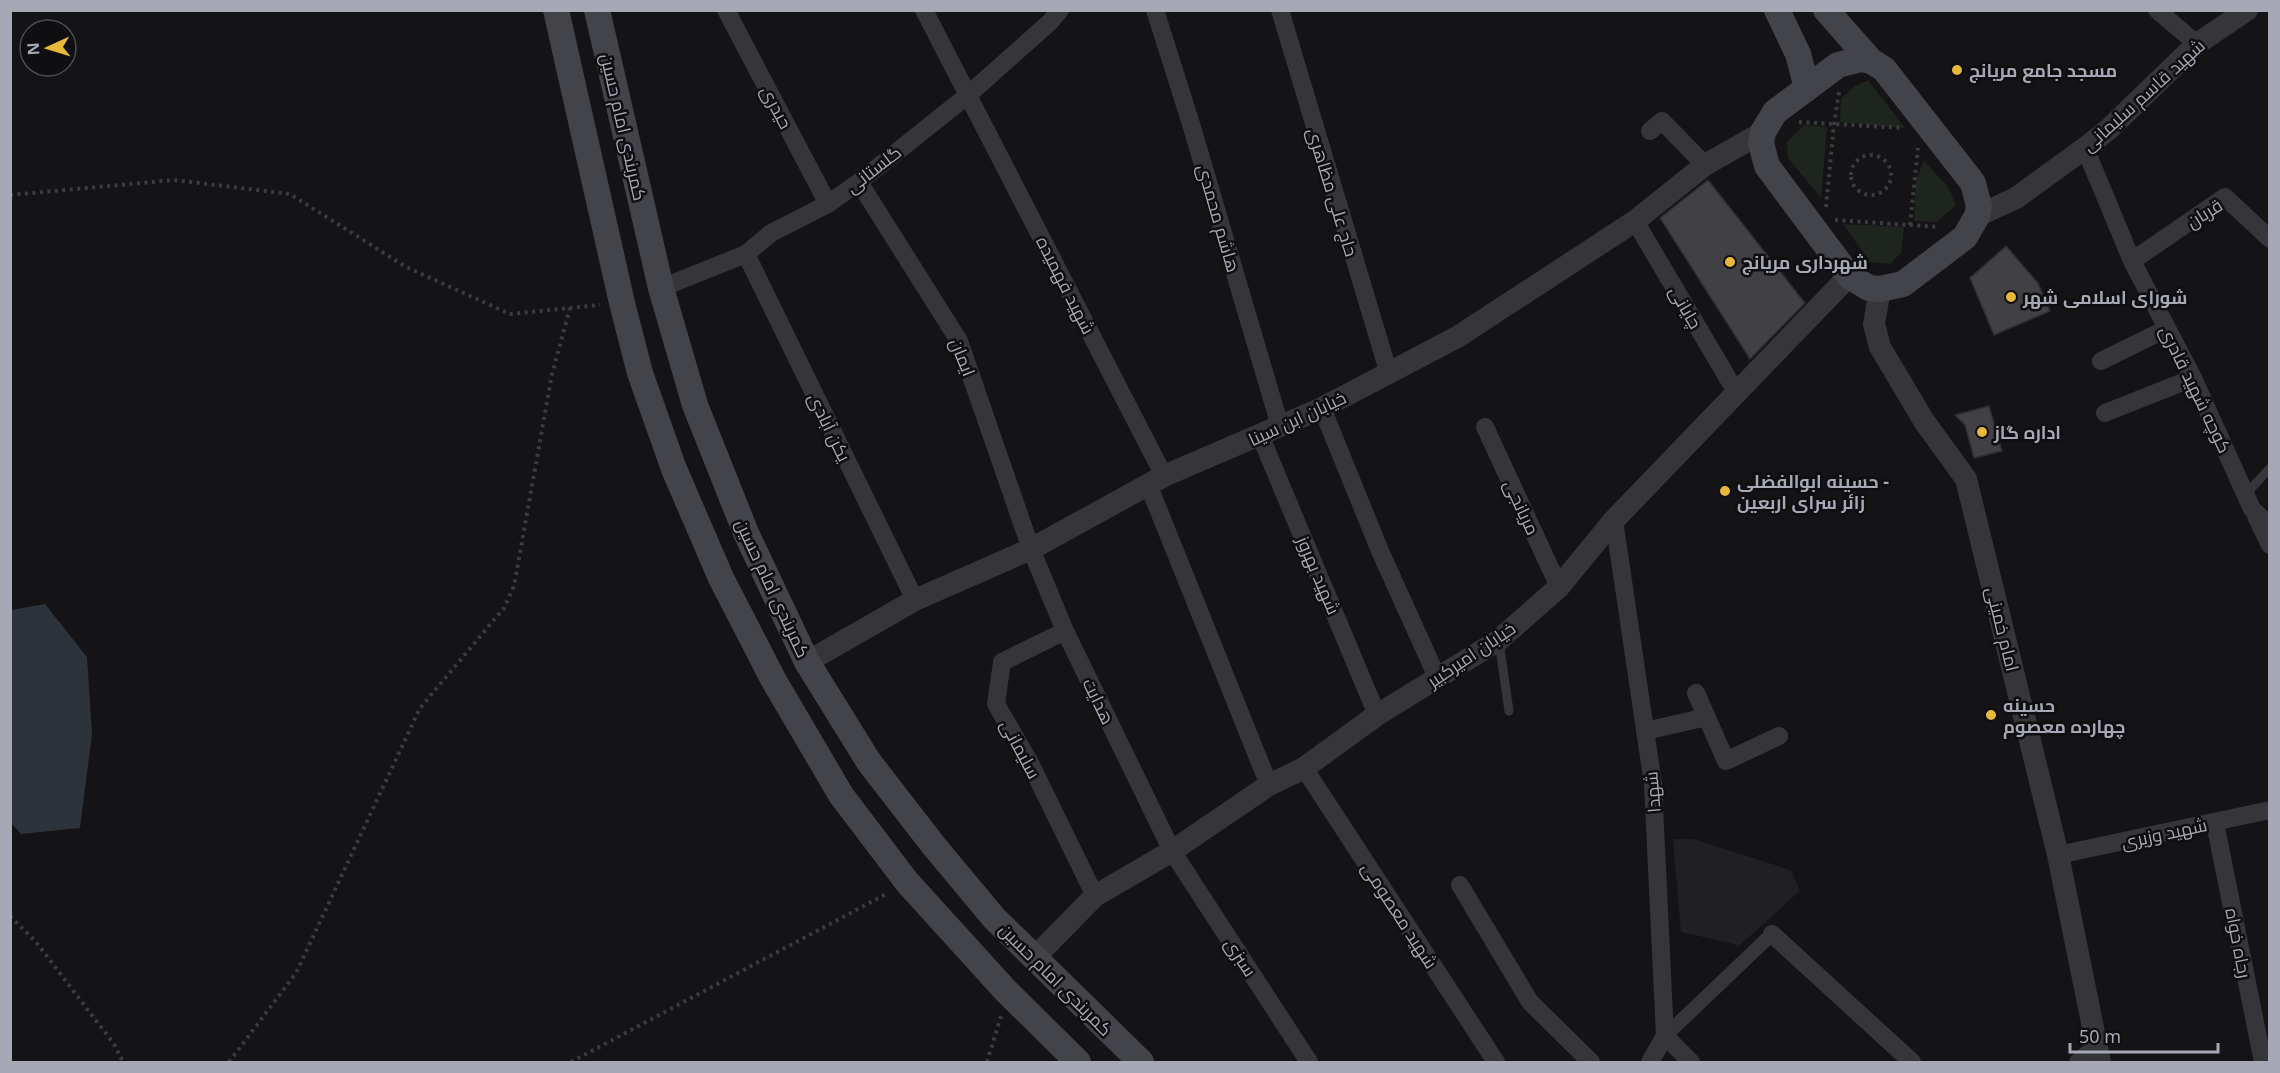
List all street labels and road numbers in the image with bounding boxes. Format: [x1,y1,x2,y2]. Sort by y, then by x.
street label: شهید قاسم سلیمانی [2076,33,2210,157]
street label: کمربندی امام حسین [594,51,653,203]
street label: حیدری [756,81,798,133]
street label: حاج علی مظاهری [1301,125,1364,260]
street label: گلستانی [840,140,906,198]
street label: هاشم محمدی [1191,161,1246,275]
street label: قربان [2181,193,2227,233]
street label: شهید فهمیده [1031,232,1101,338]
street label: چایانی [1663,281,1708,333]
street label: کوچه شهید قادری [2154,321,2237,457]
street label: ایمان [945,334,981,380]
street label: خیابان ابن سینا [1244,385,1350,451]
street label: یکن آبادی [803,389,857,466]
street label: مریانجی [1499,475,1545,539]
street label: کمربندی امام حسین [729,515,816,662]
street label: شهید بهروز [1291,531,1346,618]
street label: امام خمینی [1980,584,2025,674]
street label: خیابان امیرکبیر [1421,616,1520,693]
street label: هدایت [1078,674,1120,728]
street label: سلیمانی [995,715,1047,783]
street label: شهدا [1638,770,1666,814]
street label: شهید وزیری [2119,812,2209,854]
street label: شهید معصومی [1357,857,1443,973]
street label: رجاه خواه [2220,906,2258,980]
street label: کمربندی امام حسین [994,917,1118,1041]
street label: سبزی [1220,933,1262,981]

